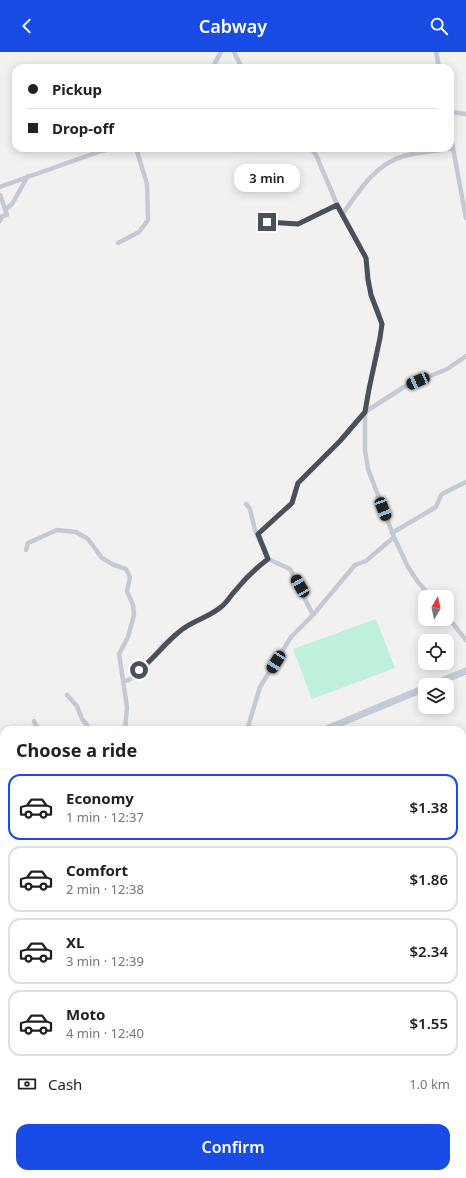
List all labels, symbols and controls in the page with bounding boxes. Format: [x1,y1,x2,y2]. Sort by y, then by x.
text: Cabway [199,14,267,38]
icon: back [16,15,38,37]
icon: search [428,15,450,37]
text: Pickup [52,79,102,99]
text: Drop-off [52,118,114,138]
callout: 3 min [234,164,300,192]
text: 3 min [249,169,285,187]
route end [258,213,276,231]
car [405,371,431,391]
car [373,496,393,522]
car [289,573,311,599]
north arrow [418,590,454,626]
map controls [418,590,454,714]
button: locate [418,634,454,670]
car [265,649,287,675]
route start [130,661,148,679]
button: layers [418,678,454,714]
text: Choose a ride [16,738,137,762]
text: Economy [66,788,134,808]
icon: car [18,789,54,825]
text: $1.38 [410,797,448,817]
text: 1 min · 12:37 [66,808,144,826]
text: Comfort [66,860,128,880]
icon: car [18,861,54,897]
text: $1.86 [410,869,448,889]
text: 2 min · 12:38 [66,880,144,898]
text: XL [66,932,84,952]
icon: car [18,933,54,969]
text: $2.34 [410,941,448,961]
text: 3 min · 12:39 [66,952,144,970]
text: Moto [66,1004,105,1024]
icon: car [18,1005,54,1041]
text: $1.55 [410,1013,448,1033]
text: 4 min · 12:40 [66,1024,144,1042]
icon: cash [16,1073,38,1095]
text: Cash [48,1074,82,1094]
text: 1.0 km [409,1075,450,1093]
button: Confirm [16,1124,450,1170]

